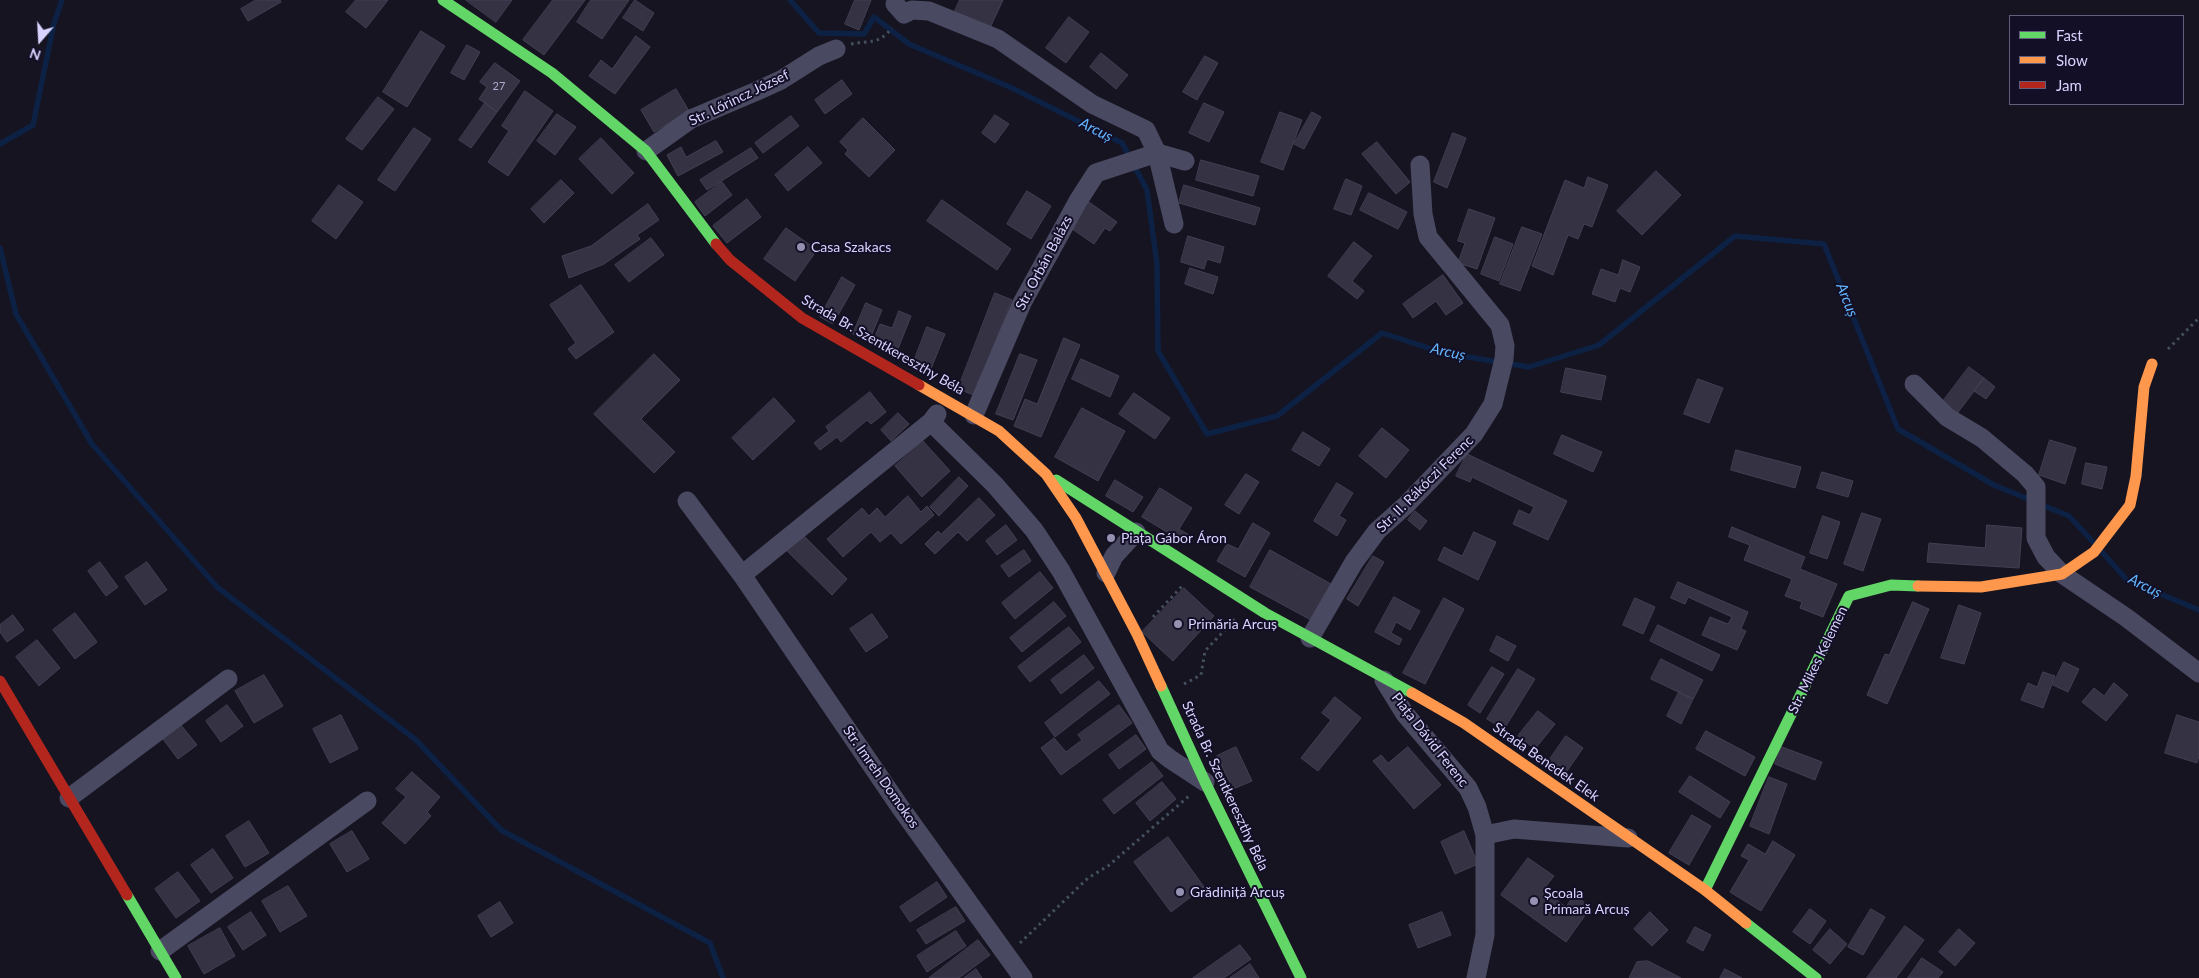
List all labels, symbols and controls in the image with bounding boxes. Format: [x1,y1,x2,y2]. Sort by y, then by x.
north arrow [15,15,65,65]
legend [2009,15,2184,105]
text: Fast [2056,26,2083,44]
text: N [27,45,43,64]
text: Slow [2056,51,2088,69]
street label: Str. Lőrincz József [686,66,792,130]
text: Jam [2056,76,2082,94]
house number: 27 [493,79,505,93]
water label: Arcuș [1076,114,1116,146]
street label: Str. Orbán Balázs [1012,213,1076,313]
place label: Casa Szakacs [811,239,891,255]
marker: Casa Szakacs [795,241,807,253]
water label: Arcuș [1832,280,1862,320]
street label: Strada Br. Szentkereszthy Béla [799,291,967,399]
water label: Arcuș [1429,339,1467,365]
street label: Str. II. Rákóczi Ferenc [1373,432,1477,536]
place label: Piața Gábor Áron [1121,530,1227,546]
marker: Piața Gábor Áron [1105,532,1117,544]
water label: Arcuș [2125,570,2165,602]
street label: Str. Mikes Kelemen [1785,604,1851,716]
place label: Primăria Arcuș [1188,616,1277,632]
marker: Primăria Arcuș [1172,618,1184,630]
street label: Piața Dávid Ferenc [1388,690,1472,790]
street label: Strada Br. Szentkereszthy Béla [1178,698,1272,874]
street label: Strada Benedek Elek [1490,719,1602,805]
street label: Str. Imreh Domokos [839,722,923,832]
place label: Grădiniță Arcuș [1190,884,1285,900]
place label: Școala Primară Arcuș [1544,885,1630,918]
marker: Grădiniță Arcuș [1174,886,1186,898]
marker: Școala Primară Arcuș [1528,895,1540,907]

